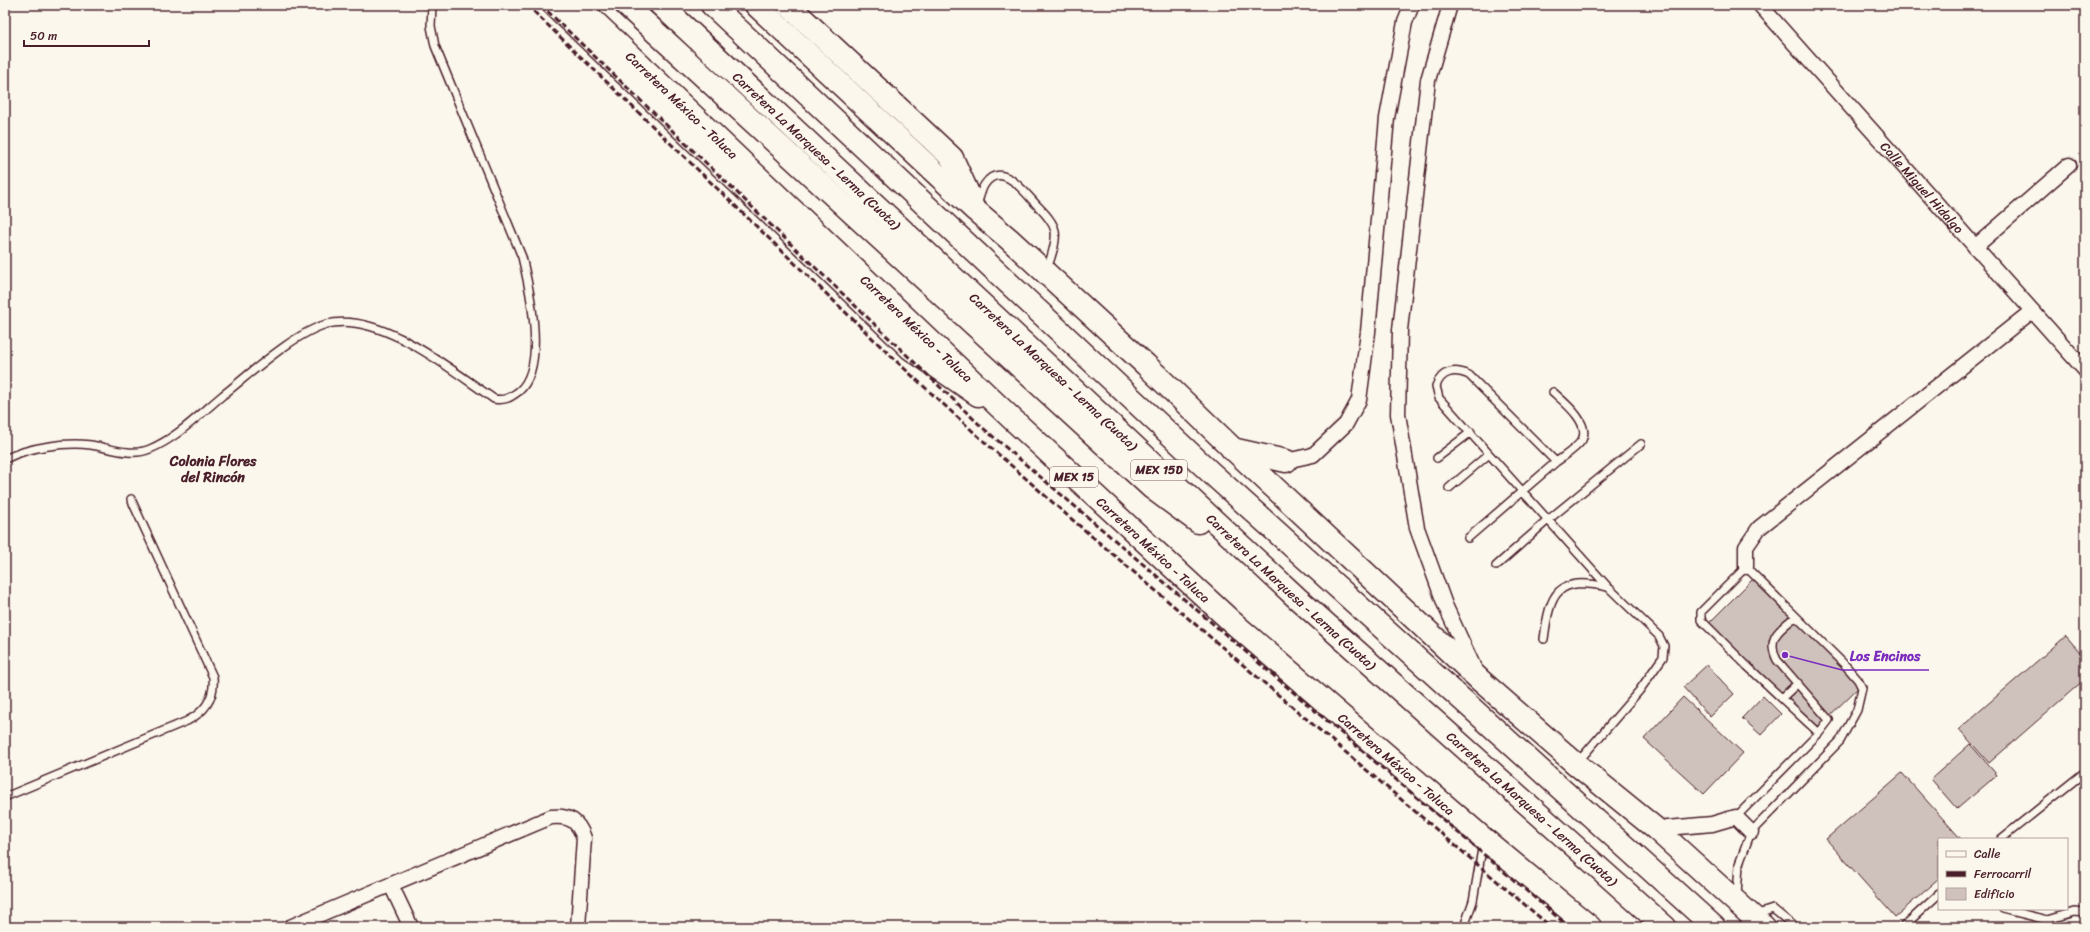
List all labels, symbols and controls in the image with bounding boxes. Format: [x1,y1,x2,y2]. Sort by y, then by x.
scale bar [24,22,149,48]
text: 50 m [30,25,57,47]
street label: Carretera México - Toluca [620,45,744,165]
street label: Carretera La Marquesa - Lerma (Cuota) [727,66,907,236]
street label: Calle Miguel Hidalgo [1875,136,1970,239]
street label: Carretera México - Toluca [855,269,979,388]
street label: Carretera La Marquesa - Lerma (Cuota) [964,287,1144,457]
district label: Colonia Flores del Rincón [169,449,257,490]
road number: MEX 15D [1131,460,1187,480]
road number: MEX 15 [1050,467,1098,487]
street label: Carretera México - Toluca [1091,491,1216,609]
street label: Carretera La Marquesa - Lerma (Cuota) [1201,508,1383,676]
callout: Los Encinos [1842,644,1929,670]
text: Los Encinos [1850,644,1921,669]
street label: Carretera México - Toluca [1333,706,1461,821]
street label: Carretera La Marquesa - Lerma (Cuota) [1441,725,1624,892]
legend [1938,838,2068,910]
text: Calle [1974,843,2001,865]
text: Ferrocarril [1974,863,2032,885]
text: Edificio [1974,883,2014,905]

